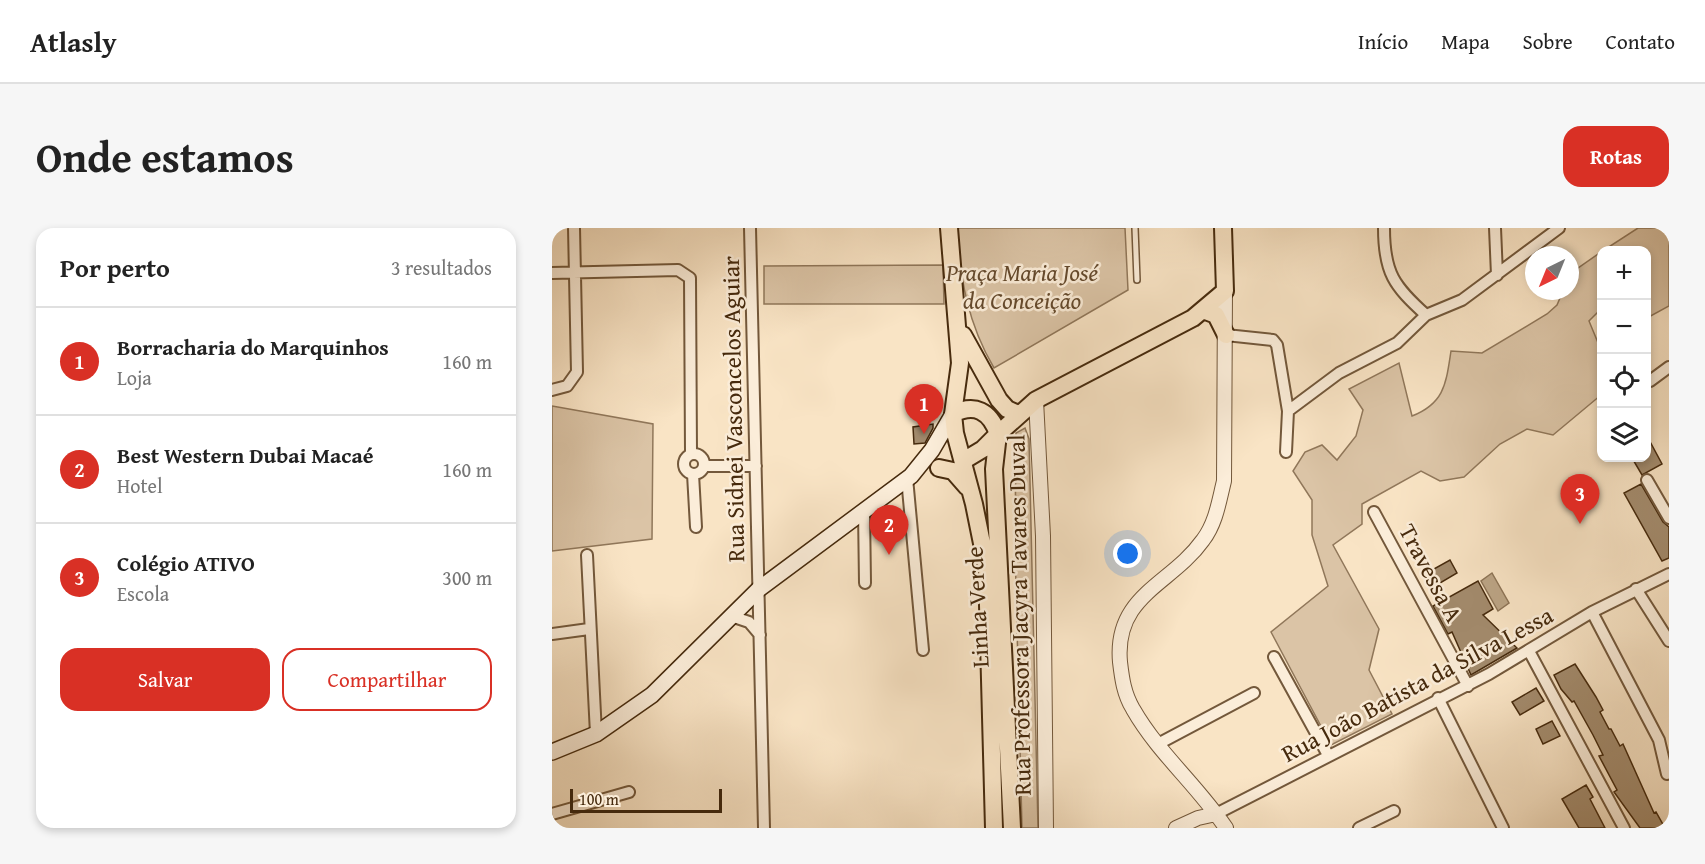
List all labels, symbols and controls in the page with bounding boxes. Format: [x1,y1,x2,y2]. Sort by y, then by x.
text: Atlasly [30,21,117,62]
text: Início [1358,26,1408,57]
text: Mapa [1441,26,1490,57]
text: Sobre [1523,26,1573,57]
text: Contato [1606,26,1675,57]
text: Onde estamos [36,126,294,187]
button: Rotas [1563,126,1669,187]
north arrow [1525,246,1579,300]
map controls [1597,246,1651,462]
button: + [1597,246,1651,300]
text: Por perto [60,248,170,287]
text: 3 resultados [391,253,492,282]
park label: Praça Maria José da Conceição [945,255,1099,318]
street label: Rua Sidnei Vasconcelos Aguiar [713,256,753,562]
button: − [1597,300,1651,354]
text: Borracharia do Marquinhos [117,331,389,363]
text: 1 [74,347,85,376]
text: 160 m [442,347,492,376]
button: locate [1597,354,1651,408]
text: Loja [117,363,152,392]
pin: 1 [904,384,944,434]
button: layers [1597,408,1651,462]
street label: Rua Professora Jacyra Tavares Duval [998,434,1040,796]
text: Best Western Dubai Macaé [117,439,374,471]
text: 2 [74,455,85,484]
text: 160 m [442,455,492,484]
text: Hotel [117,471,163,500]
pin: 3 [1560,474,1600,524]
pin: 2 [870,506,908,555]
street label: Travessa A [1390,518,1472,629]
your location [1113,539,1142,568]
street label: Linha Verde [956,546,998,668]
text: Colégio ATIVO [117,547,255,579]
text: 3 [74,563,85,592]
text: 300 m [442,563,492,592]
text: Escola [117,579,169,608]
street label: Rua João Batista da Silva Lessa [1275,597,1560,771]
button: Salvar [60,648,270,711]
button: Compartilhar [282,648,492,711]
scale bar [570,786,722,814]
text: 100 m [579,787,619,811]

